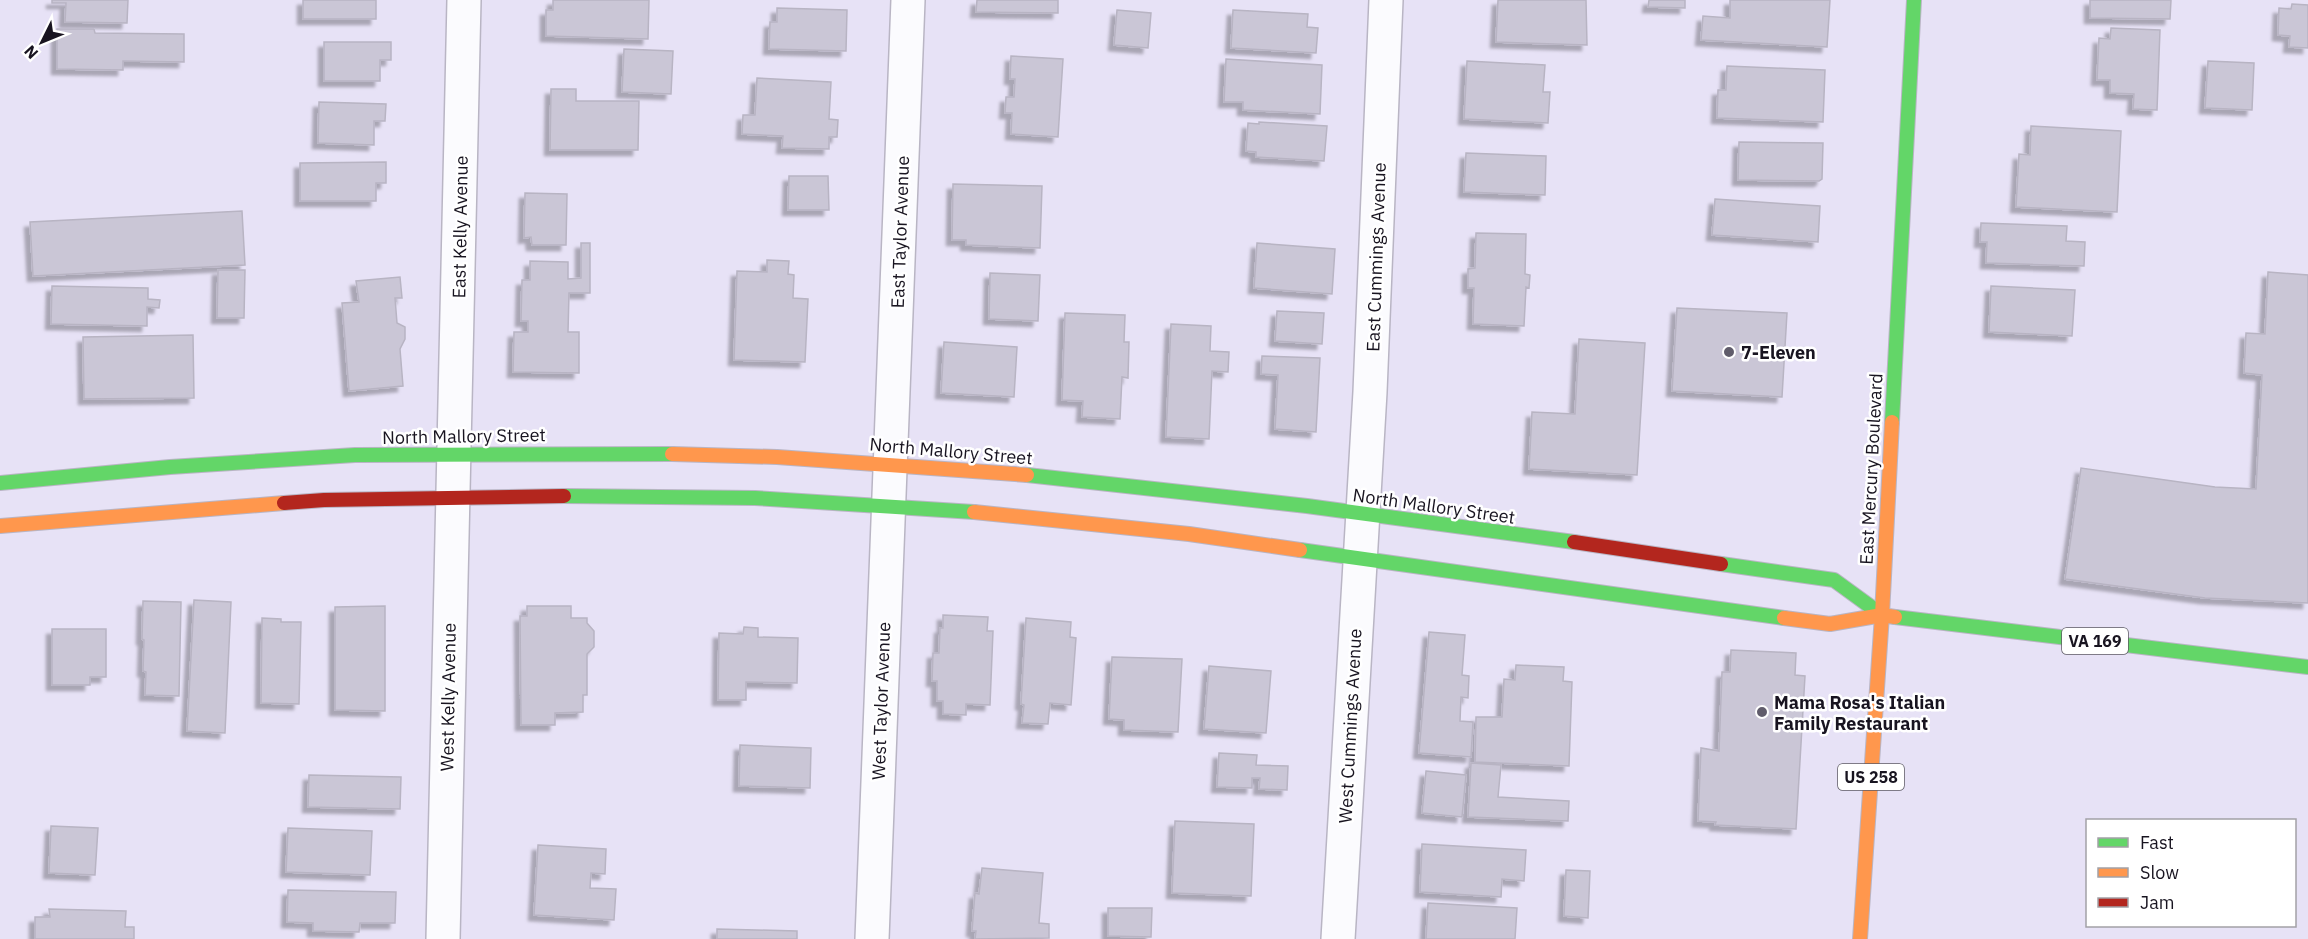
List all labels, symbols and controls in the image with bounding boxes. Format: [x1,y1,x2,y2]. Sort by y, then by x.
north arrow [12,12,72,72]
text: N [20,41,42,63]
street label: East Kelly Avenue [447,155,473,299]
street label: East Taylor Avenue [886,155,914,309]
street label: East Cummings Avenue [1361,162,1391,352]
place label: 7-Eleven [1741,341,1816,364]
marker: 7-Eleven [1722,345,1736,359]
street label: East Mercury Boulevard [1855,373,1887,565]
street label: North Mallory Street [382,423,546,449]
street label: North Mallory Street [868,432,1034,470]
street label: North Mallory Street [1351,483,1517,529]
street label: West Taylor Avenue [867,621,895,781]
street label: West Kelly Avenue [435,622,461,771]
street label: West Cummings Avenue [1333,628,1367,824]
road number: VA 169 [2062,628,2128,654]
place label: Mama Rosa's Italian Family Restaurant [1774,691,1945,735]
marker: Mama Rosa's Italian Family Restaurant [1755,705,1769,719]
road number: US 258 [1838,764,1904,790]
legend [2086,819,2296,927]
text: Fast [2140,831,2174,854]
text: Slow [2140,861,2179,884]
text: Jam [2140,891,2175,914]

